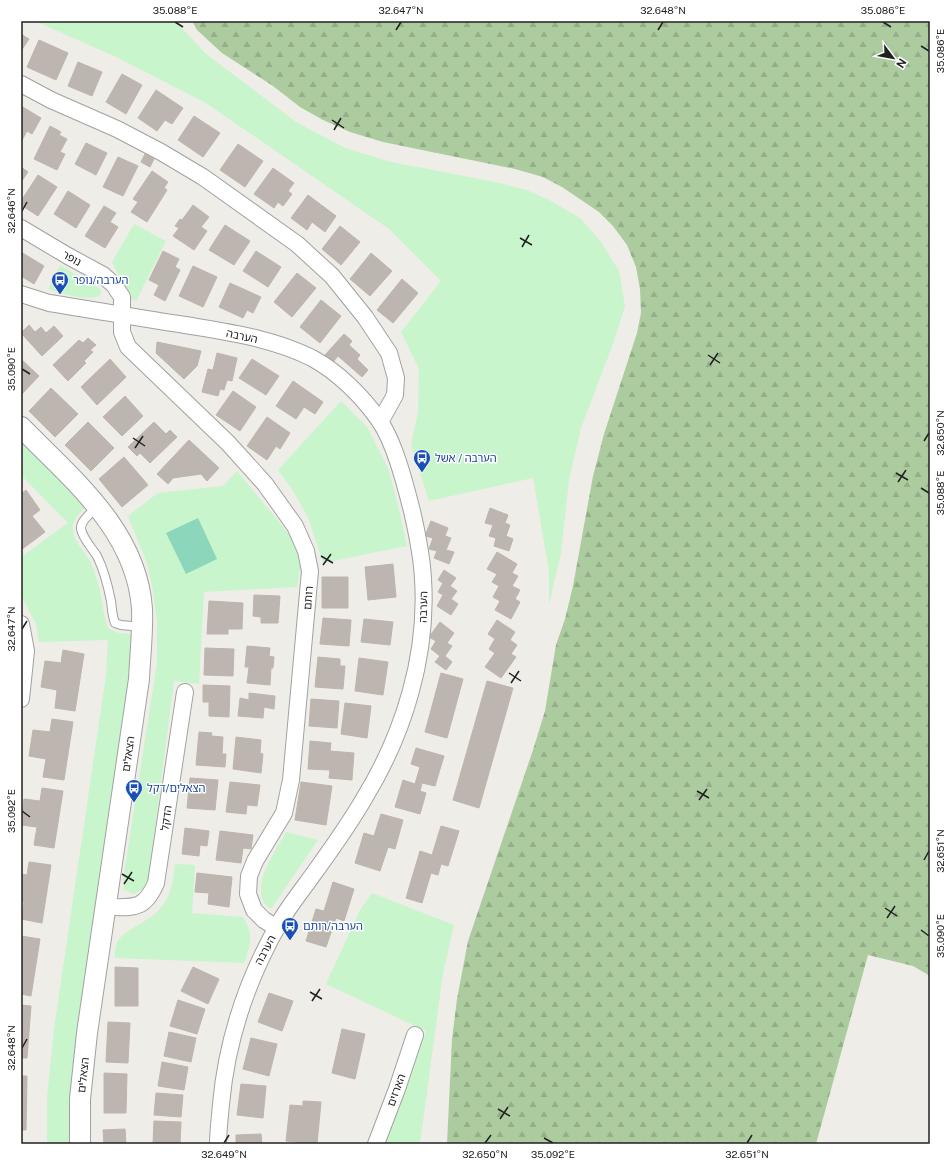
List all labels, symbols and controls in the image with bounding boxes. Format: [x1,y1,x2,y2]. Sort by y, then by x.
text: 35.088°E [153,4,197,16]
text: 32.647°N [378,4,424,16]
text: 32.648°N [640,4,686,16]
text: 35.086°E [861,4,905,16]
text: 35.086°E [934,29,946,73]
north arrow [873,38,913,78]
text: N [894,56,909,70]
text: 32.646°N [5,188,17,234]
street label: נופר [61,248,83,268]
bus stop icon: הערבה/נופר [50,270,70,295]
place label: הערבה/נופר [73,274,129,286]
street label: הערבה [225,327,259,345]
text: 35.090°E [5,347,17,391]
text: 32.650°N [934,410,946,456]
bus stop icon: הערבה / אשל [412,448,432,473]
place label: הערבה / אשל [435,452,497,464]
text: 35.088°E [934,471,946,515]
street label: רותם [301,585,315,611]
street label: הערבה [416,591,430,623]
text: 32.647°N [5,606,17,652]
street label: הצאלים [120,735,136,773]
bus stop icon: הצאלים/דקל [124,778,144,803]
place label: הצאלים/דקל [147,782,205,794]
text: 35.092°E [5,789,17,833]
street label: הדקל [158,804,174,831]
text: 32.651°N [934,829,946,873]
text: 35.090°E [934,914,946,958]
bus stop icon: הערבה/רותם [280,916,300,941]
place label: הערבה/רותם [303,920,363,932]
street label: הערבה [252,933,278,967]
text: 32.648°N [5,1025,17,1071]
street label: הצאלים [75,1056,91,1094]
street label: הארזים [385,1072,407,1108]
text: 32.649°N [201,1148,247,1160]
text: 32.650°N [462,1148,508,1160]
text: 35.092°E [531,1148,575,1160]
text: 32.651°N [725,1148,769,1160]

